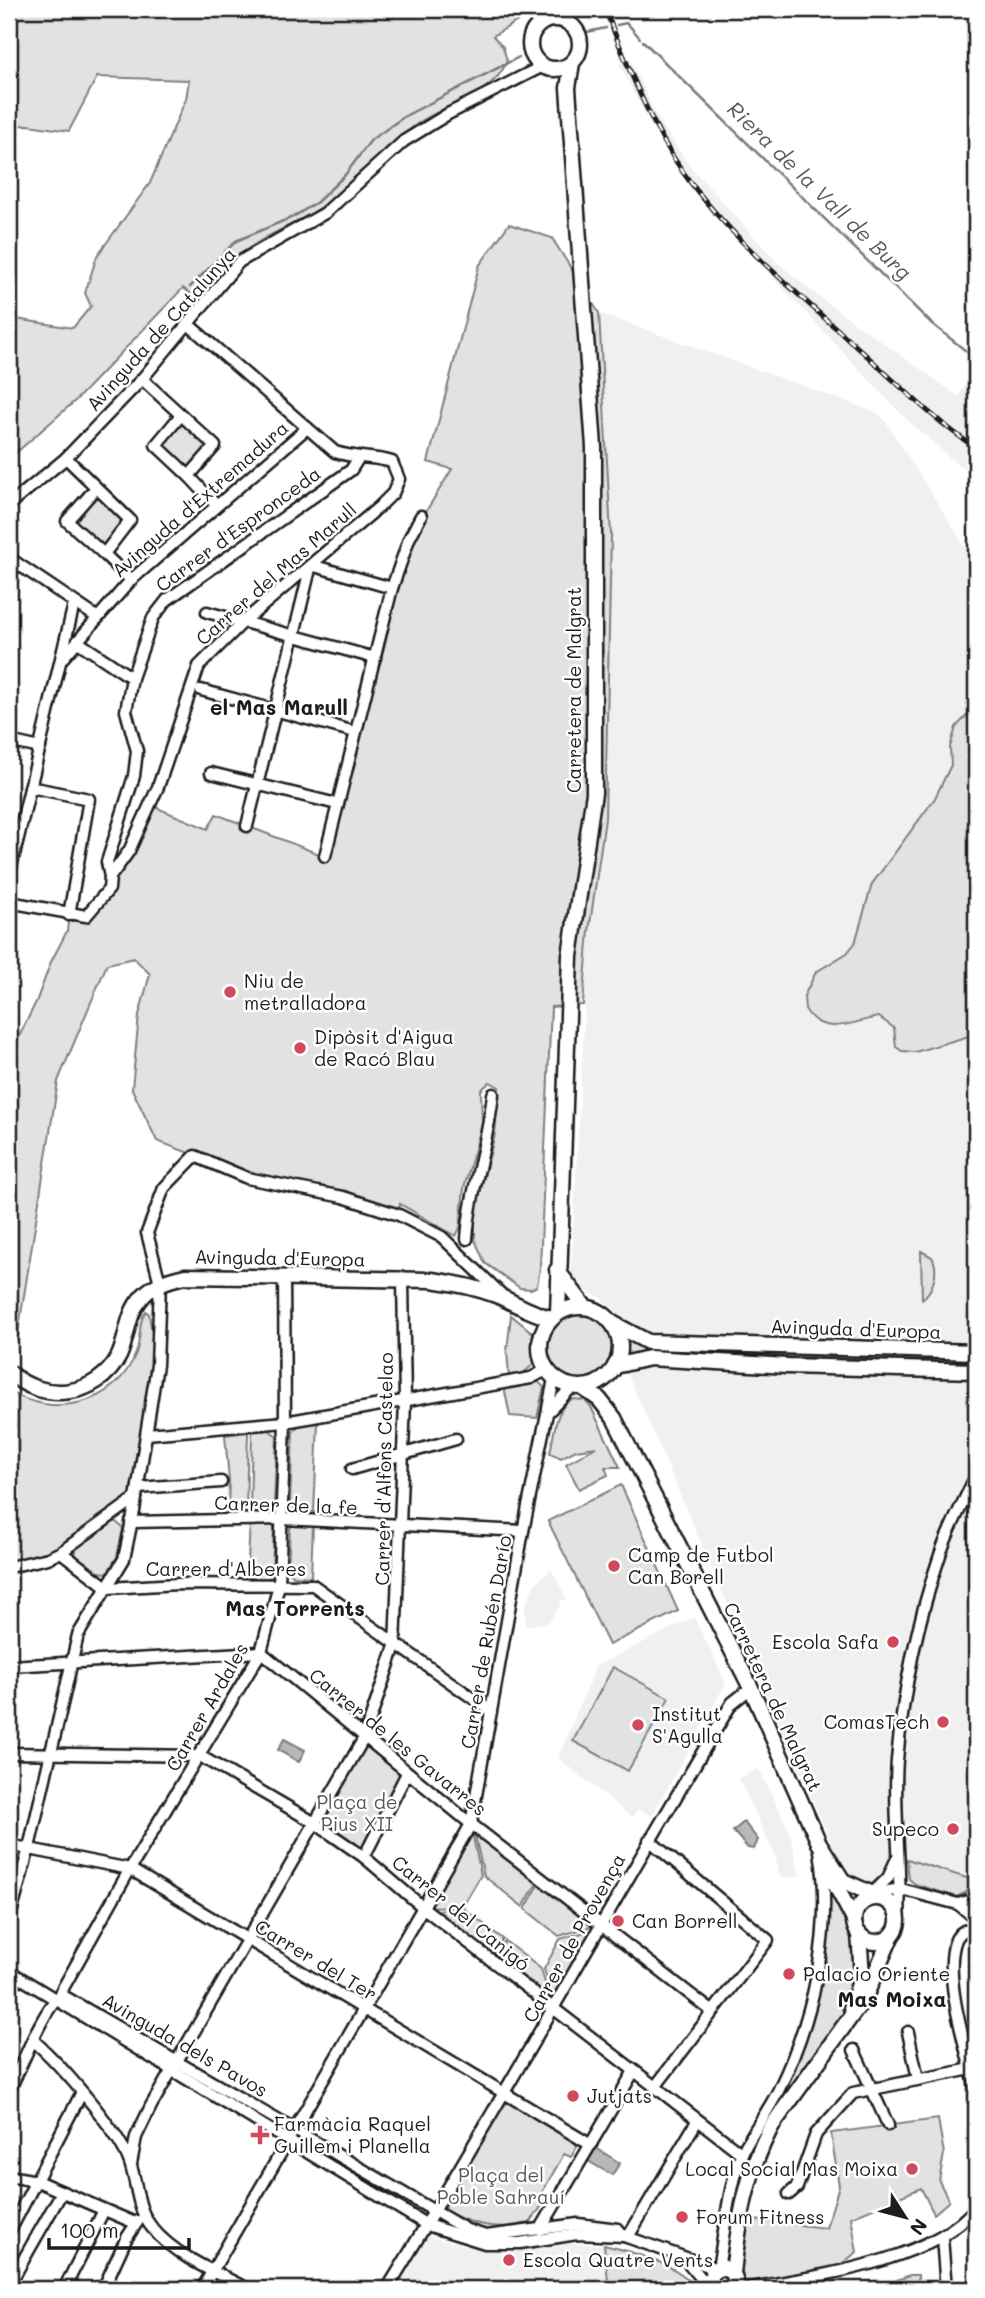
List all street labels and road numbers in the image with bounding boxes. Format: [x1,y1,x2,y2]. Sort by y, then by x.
street label: Avinguda de Catalunya [80,242,241,416]
street label: Avinguda d'Extremadura [106,415,293,582]
street label: Carrer d'Espronceda [150,460,325,597]
street label: Carrer del Mas Marull [190,497,361,650]
street label: Carretera de Malgrat [561,587,586,793]
street label: Avinguda d'Europa [194,1244,366,1271]
street label: Avinguda d'Europa [770,1313,942,1344]
street label: Carrer d'Alfons Castelao [369,1352,398,1586]
street label: Carrer de la fe [214,1490,358,1519]
street label: Carrer de Rubén Darío [454,1533,517,1751]
street label: Carrer d'Alberes [146,1556,306,1581]
street label: Carretera de Malgrat [719,1598,828,1796]
street label: Carrer Ardales [160,1638,253,1775]
street label: Carrer de les Gavarres [304,1662,492,1821]
street label: Carrer del Canigó [387,1849,535,1976]
street label: Carrer de Provença [517,1849,630,2027]
street label: Carrer del Ter [251,1913,382,2006]
street label: Avinguda dels Pavos [98,1987,272,2102]

